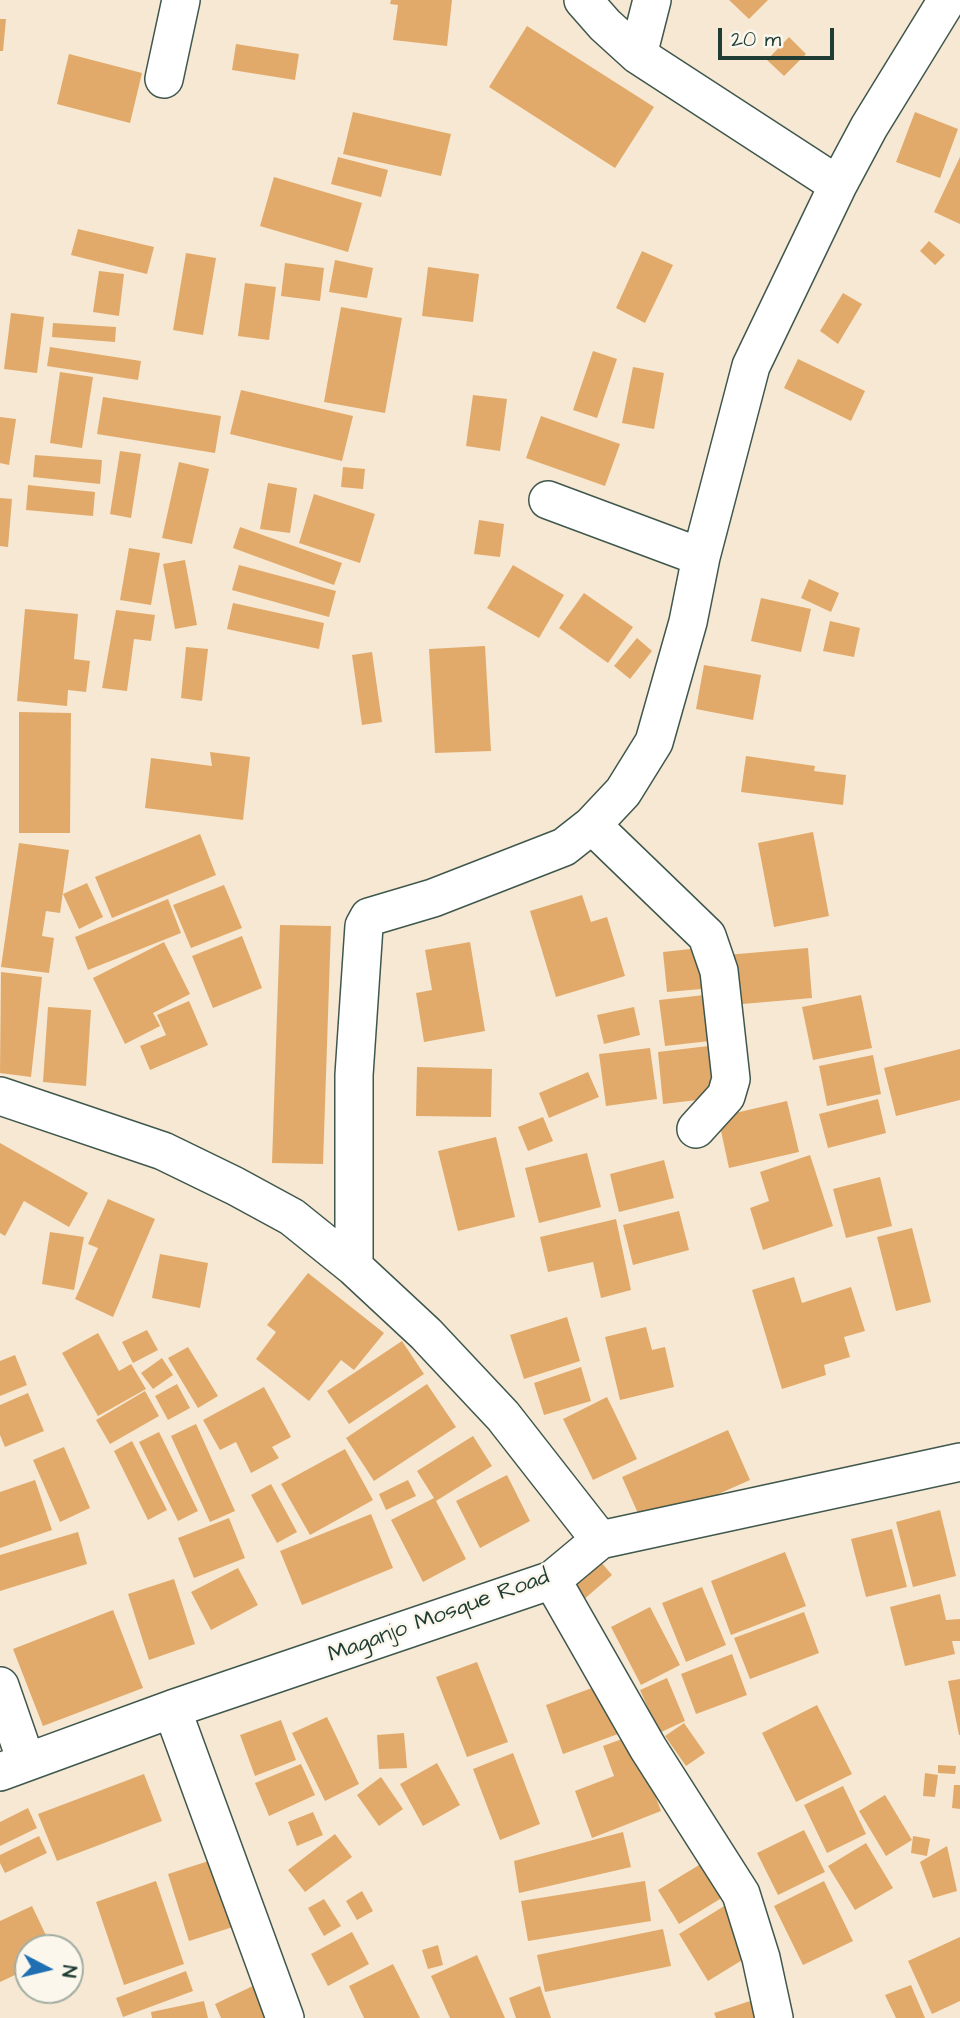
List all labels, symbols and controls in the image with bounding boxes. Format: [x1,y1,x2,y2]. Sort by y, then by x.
scale bar [722,14,838,58]
text: 20 m [731,25,781,54]
street label: Maganjo Mosque Road [325,1564,553,1670]
north arrow [14,1934,84,2004]
text: N [54,1964,82,1979]

